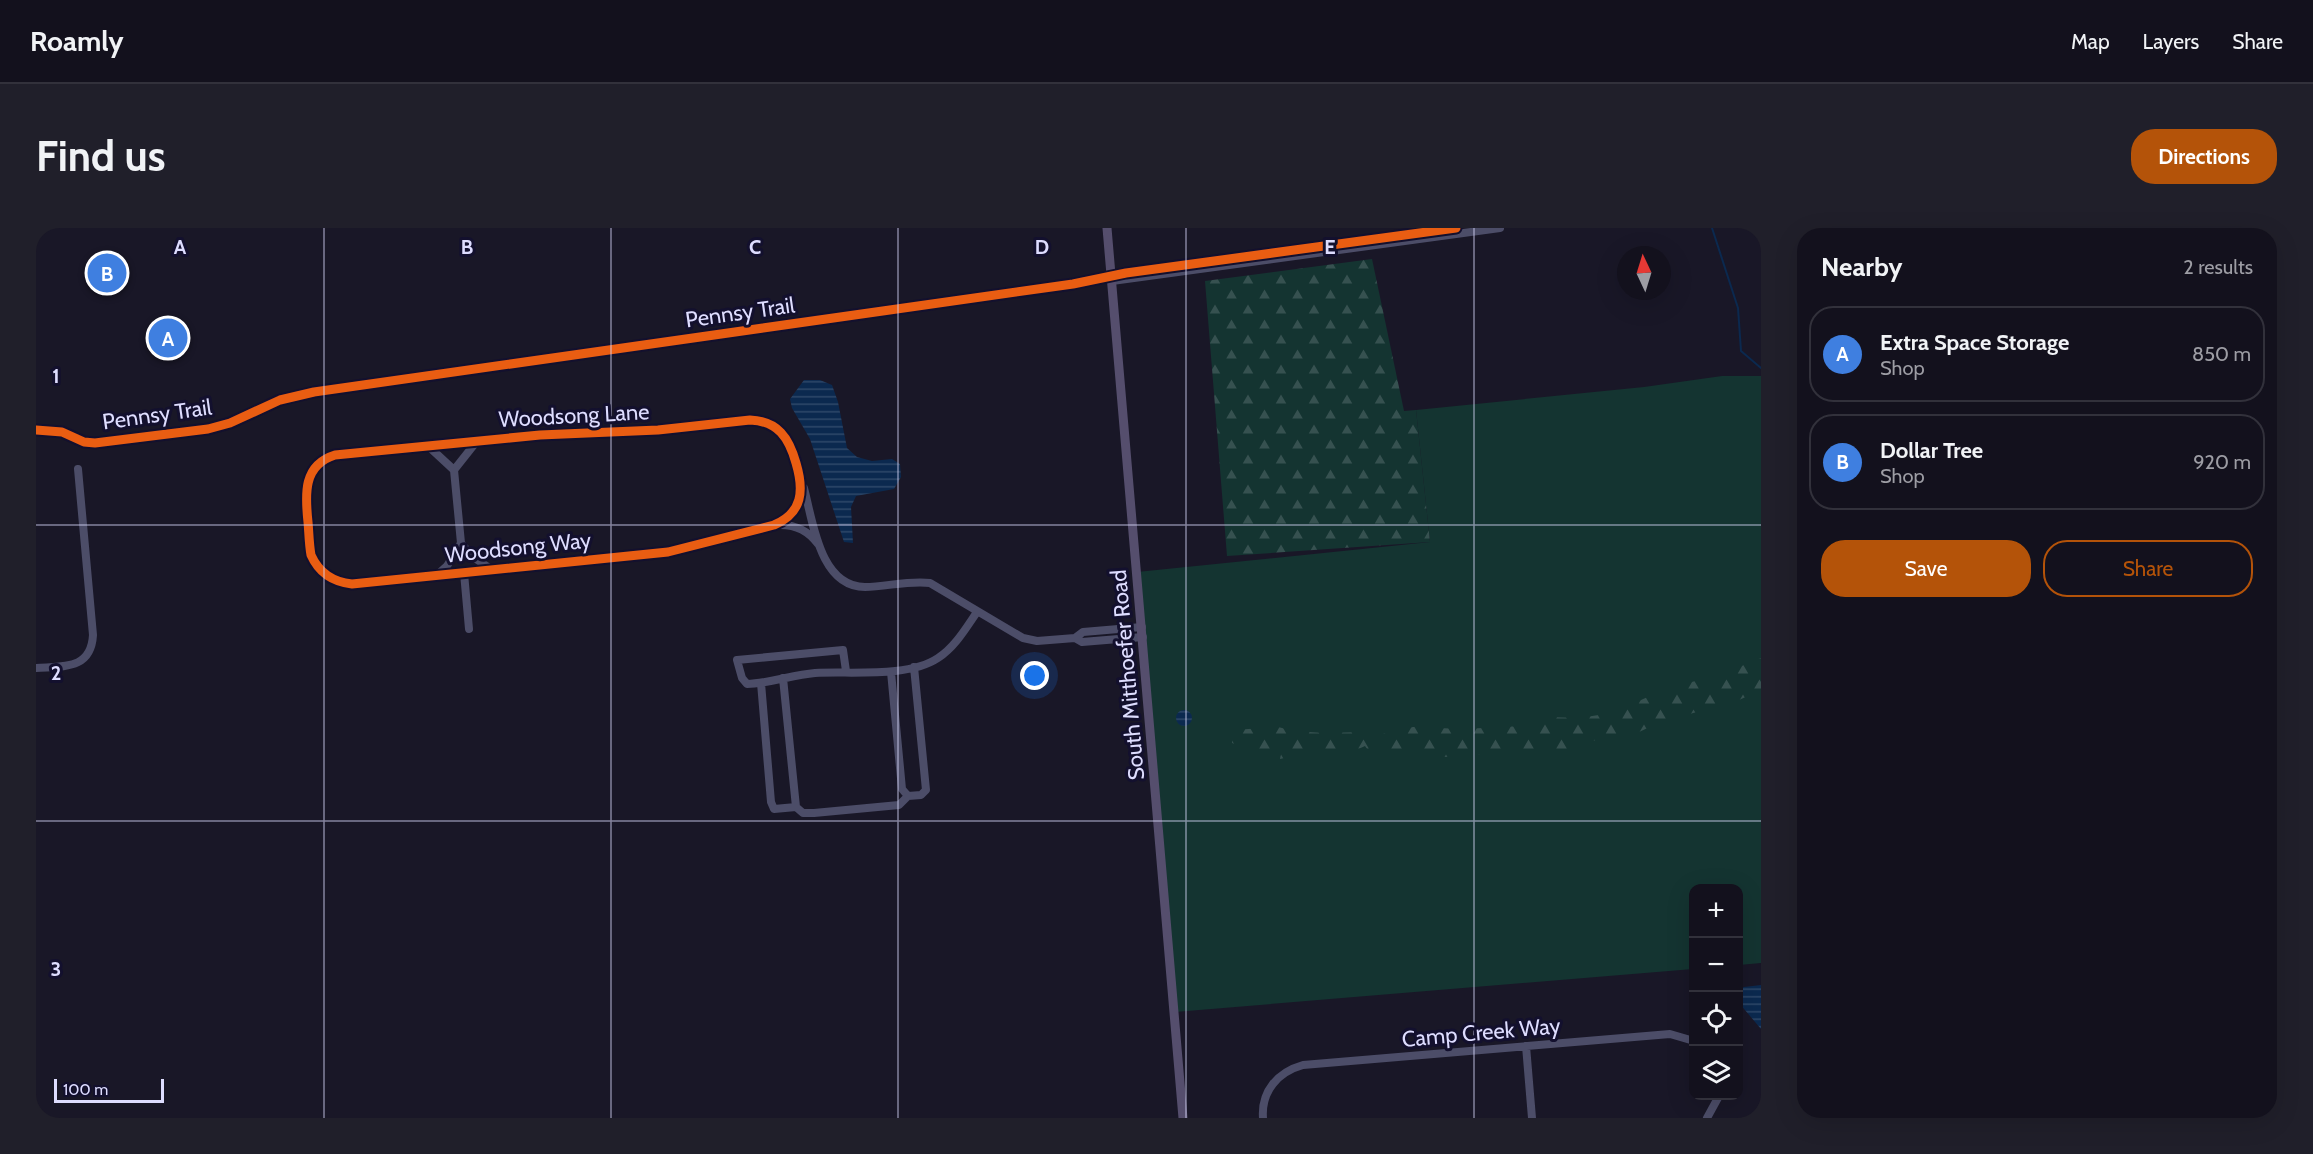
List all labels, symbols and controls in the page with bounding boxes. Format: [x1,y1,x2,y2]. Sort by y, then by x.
text: Roamly [30,24,124,58]
text: Map [2071,29,2110,54]
text: Layers [2143,29,2199,54]
text: Share [2232,29,2283,54]
button: Directions [2131,129,2277,184]
text: Find us [36,130,165,182]
text: A [174,235,187,259]
text: B [461,235,473,259]
text: C [749,235,761,259]
text: D [1035,235,1049,259]
text: E [1324,235,1336,259]
north arrow [1617,246,1671,300]
pin: B [88,250,126,296]
text: Nearby [1821,251,1902,283]
text: 2 results [2183,255,2253,279]
street label: Pennsy Trail [684,291,797,334]
pin: A [148,316,188,360]
text: Extra Space Storage [1880,329,2069,356]
text: A [1836,342,1849,366]
text: 850 m [2192,342,2251,366]
text: Shop [1880,356,1925,380]
text: 1 [52,364,60,388]
street label: Pennsy Trail [101,393,214,436]
street label: Woodsong Lane [498,398,650,433]
text: Dollar Tree [1880,437,1983,464]
text: B [1836,450,1849,474]
text: 920 m [2193,450,2251,474]
text: Shop [1880,464,1925,488]
street label: Woodsong Way [444,526,593,569]
button: Save [1821,540,2031,597]
button: Share [2043,540,2253,597]
street label: South Mitthoefer Road [1105,569,1150,781]
text: 2 [51,661,61,685]
your location [1020,661,1049,690]
map controls [1689,884,1743,1100]
button: + [1689,884,1743,938]
button: − [1689,938,1743,992]
text: 3 [51,957,61,981]
button: locate [1689,992,1743,1046]
street label: Camp Creek Way [1401,1012,1562,1053]
button: layers [1689,1046,1743,1100]
scale bar [54,1076,164,1104]
text: 100 m [63,1080,108,1099]

